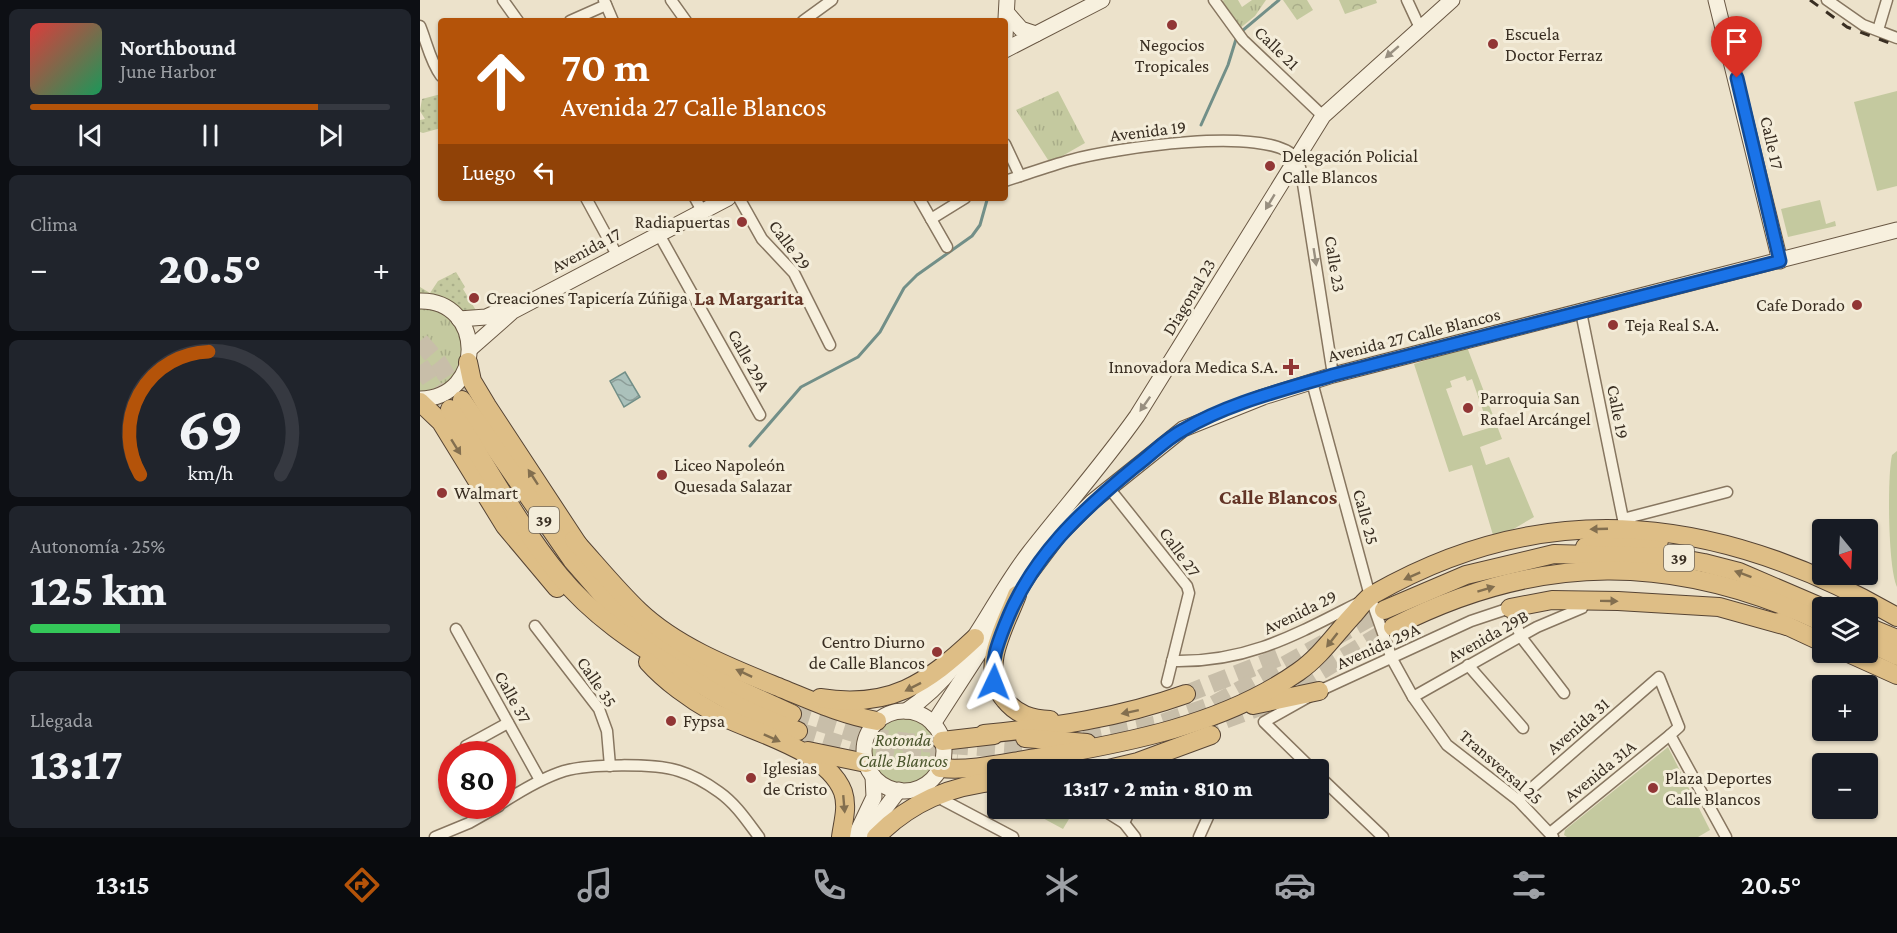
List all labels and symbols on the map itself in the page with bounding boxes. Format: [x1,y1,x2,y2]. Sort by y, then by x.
pin [1711,16,1762,78]
marker: Negocios Tropicales [1165,18,1179,32]
street label: Calle 21 [1251,22,1303,74]
place label: Escuela Doctor Ferraz [1505,24,1603,65]
place label: Negocios Tropicales [1135,35,1209,76]
marker: Escuela Doctor Ferraz [1486,37,1500,51]
one-way arrow [1384,46,1400,59]
street label: Calle 17 [1756,114,1788,172]
street label: Avenida 19 [1109,116,1187,146]
place label: Delegación Policial Calle Blancos [1282,146,1418,187]
marker: Delegación Policial Calle Blancos [1263,159,1277,173]
one-way arrow [1264,194,1275,210]
place label: Radiapuertas [635,212,730,232]
marker: Radiapuertas [735,215,749,229]
street label: Calle 29 [765,216,815,274]
street label: Avenida 17 [548,223,624,277]
street label: Calle 23 [1321,234,1349,294]
one-way arrow [1310,247,1319,266]
street label: Diagonal 23 [1158,255,1220,339]
district label: La Margarita [694,287,804,309]
place label: Creaciones Tapicería Zúñiga [486,288,688,308]
marker: Creaciones Tapicería Zúñiga [467,291,481,305]
place label: Cafe Dorado [1756,295,1845,315]
marker: Cafe Dorado [1850,298,1864,312]
street label: Avenida 27 Calle Blancos [1326,304,1502,366]
place label: Teja Real S.A. [1625,315,1719,336]
marker: Teja Real S.A. [1606,318,1620,332]
street label: Calle 29A [724,326,774,395]
place label: Innovadora Medica S.A. [1108,357,1278,377]
marker: Innovadora Medica S.A. [1282,358,1300,376]
street label: Calle 19 [1603,383,1633,441]
place label: Parroquia San Rafael Arcángel [1480,388,1591,429]
one-way arrow [1140,396,1151,412]
marker: Parroquia San Rafael Arcángel [1461,401,1475,415]
one-way arrow [451,439,462,455]
place label: Liceo Napoleón Quesada Salazar [674,455,793,496]
marker: Liceo Napoleón Quesada Salazar [655,468,669,482]
one-way arrow [528,469,539,485]
place label: Walmart [454,483,519,503]
district label: Calle Blancos [1219,485,1338,509]
marker: Walmart [435,486,449,500]
street label: Calle 25 [1349,487,1383,547]
road number: 39 [529,507,559,533]
north arrow [1812,519,1878,585]
street label: Calle 27 [1155,523,1205,581]
one-way arrow [1590,524,1609,533]
road number: 39 [1664,545,1694,571]
one-way arrow [1734,569,1752,579]
one-way arrow [1402,571,1420,581]
one-way arrow [1477,584,1495,593]
street label: Avenida 29 [1260,586,1340,638]
one-way arrow [1600,596,1619,605]
street label: Avenida 29B [1444,606,1532,666]
street label: Avenida 29A [1333,618,1424,673]
place label: Centro Diurno de Calle Blancos [809,632,925,673]
one-way arrow [1326,632,1339,648]
marker: Centro Diurno de Calle Blancos [930,645,944,659]
position arrow [962,650,1026,714]
street label: Calle 35 [573,653,621,711]
street label: Calle 37 [491,668,535,726]
one-way arrow [735,669,752,678]
one-way arrow [905,682,922,692]
street label: Avenida 31 [1543,694,1613,758]
one-way arrow [1121,708,1140,717]
place label: Fypsa [683,711,725,731]
marker: Fypsa [664,714,678,728]
street label: Transversal 25 [1455,725,1547,809]
park label: Rotonda Calle Blancos [858,730,948,771]
one-way arrow [764,733,782,743]
street label: Avenida 31A [1560,736,1640,806]
speed limit sign: 80 [438,741,516,819]
place label: Iglesias de Cristo [763,758,827,799]
place label: Plaza Deportes Calle Blancos [1665,768,1772,809]
marker: Iglesias de Cristo [744,771,758,785]
marker: Plaza Deportes Calle Blancos [1646,781,1660,795]
one-way arrow [839,794,849,813]

